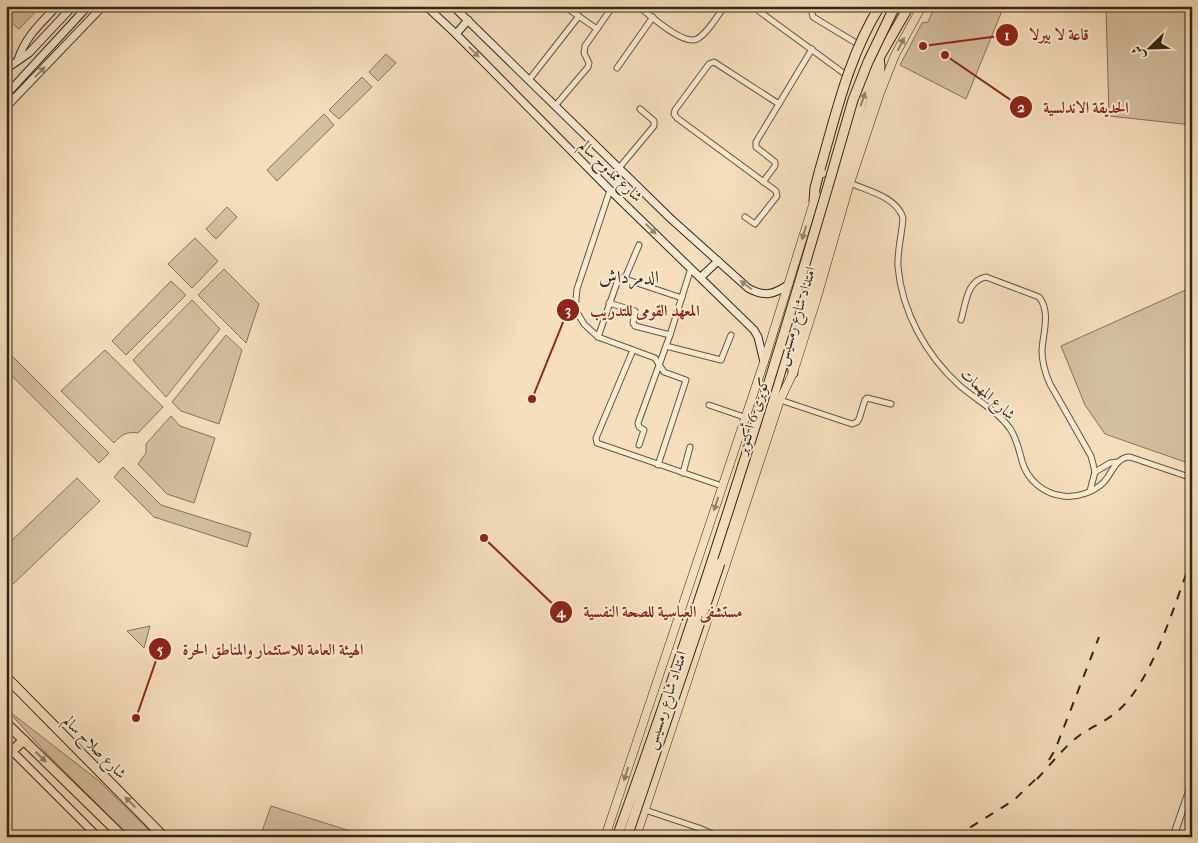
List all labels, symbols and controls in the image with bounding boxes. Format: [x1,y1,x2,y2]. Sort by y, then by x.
callout: قاعة لا بيرلا [994,19,1099,50]
north arrow [1126,22,1176,72]
text: قاعة لا بيرلا [1029,25,1089,44]
text: 1 [1004,26,1010,44]
one-way arrow [897,37,905,51]
text: ش [1128,43,1149,63]
one-way arrow [467,46,479,58]
one-way arrow [34,67,46,79]
one-way arrow [860,91,867,106]
callout: الحديقة الاندلسية [1008,91,1139,122]
text: 2 [1017,98,1025,116]
text: الحديقة الاندلسية [1043,98,1129,118]
street label: شارع ممدوح سالم [573,136,646,208]
one-way arrow [644,223,656,235]
one-way arrow [800,226,808,241]
street label: امتداد شارع رمسيس [772,264,823,369]
district label: الدمرداش [599,267,659,290]
one-way arrow [739,280,752,290]
callout: المعهد القومى للتدريب [555,295,710,326]
text: 3 [565,301,571,319]
text: المعهد القومى للتدريب [590,301,700,321]
street label: شارع المهمات [954,365,1019,426]
street label: كوبرى 6 أكتوبر [730,375,773,459]
one-way arrow [712,497,720,512]
callout: مستشفى العباسية للصحة النفسية [549,596,753,627]
text: مستشفى العباسية للصحة النفسية [583,602,743,623]
text: 4 [556,603,567,621]
callout: الهيئة العامة للاستثمار والمناطق الحرة [147,633,373,664]
text: 5 [157,640,164,658]
text: الهيئة العامة للاستثمار والمناطق الحرة [183,640,363,660]
street label: امتداد شارع رمسيس [642,648,694,753]
street label: شارع صلاح سالم [57,712,130,785]
one-way arrow [35,751,47,763]
one-way arrow [622,767,629,782]
one-way arrow [124,796,136,808]

